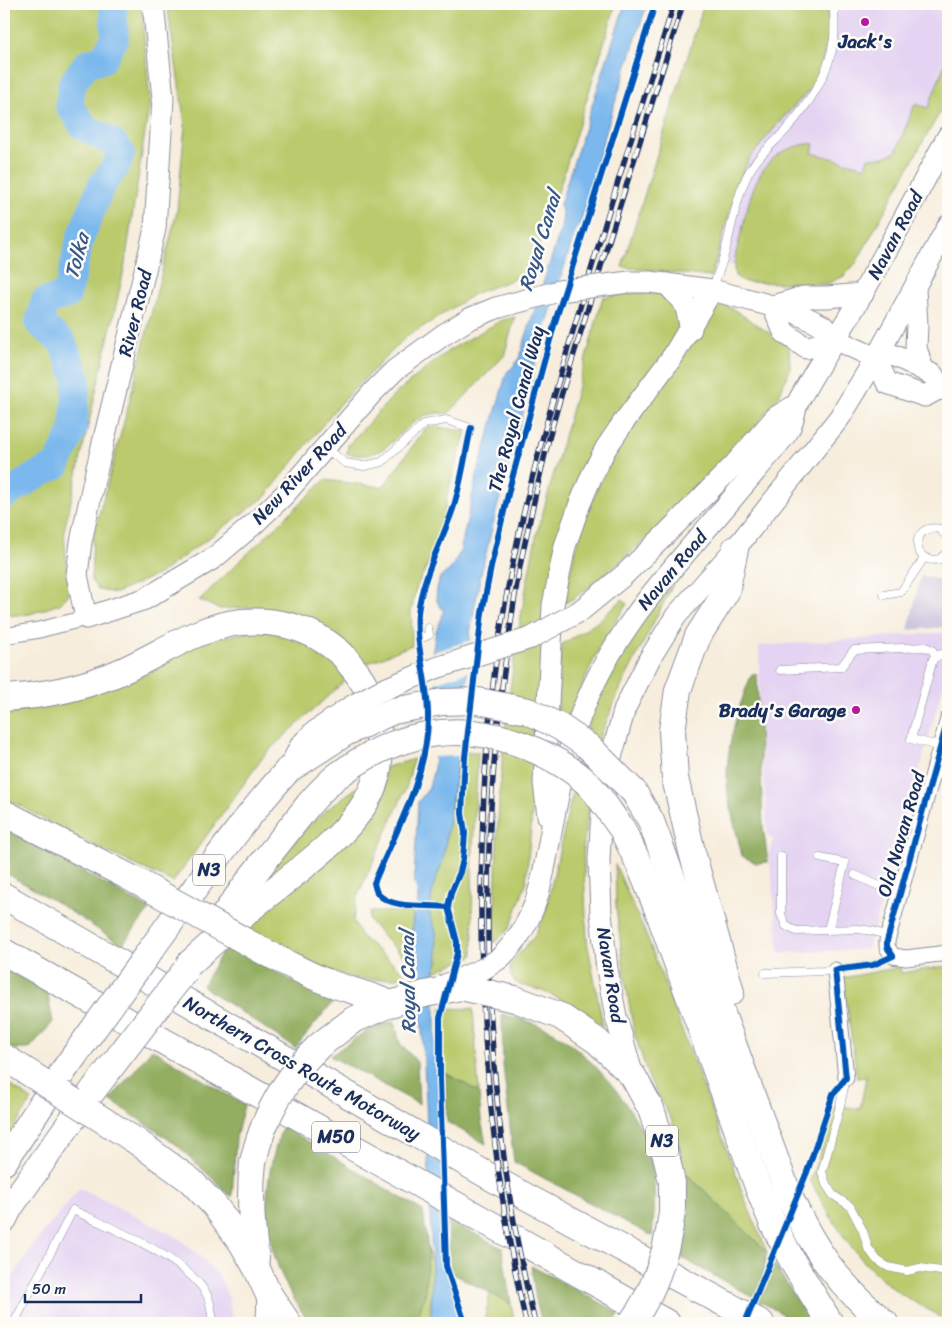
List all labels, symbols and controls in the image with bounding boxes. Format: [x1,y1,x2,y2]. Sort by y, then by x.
marker: Jack's [859,16,871,28]
place label: Jack's [838,25,893,58]
water label: Royal Canal [508,183,573,295]
street label: Navan Road [858,183,933,285]
water label: Tolka [54,226,101,283]
street label: River Road [108,264,162,360]
street label: The Royal Canal Way [478,322,554,496]
street label: New River Road [243,414,356,532]
street label: Navan Road [628,521,717,618]
place label: Brady's Garage [719,694,847,727]
marker: Brady's Garage [850,704,862,716]
street label: Old Navan Road [867,766,935,901]
road number: N3 [193,854,225,886]
street label: Navan Road [587,925,635,1027]
water label: Royal Canal [390,926,426,1034]
street label: Northern Cross Route Motorway [177,986,427,1150]
road number: M50 [312,1122,360,1152]
road number: N3 [646,1126,678,1156]
scale bar [25,1272,141,1304]
text: 50 m [32,1276,67,1302]

